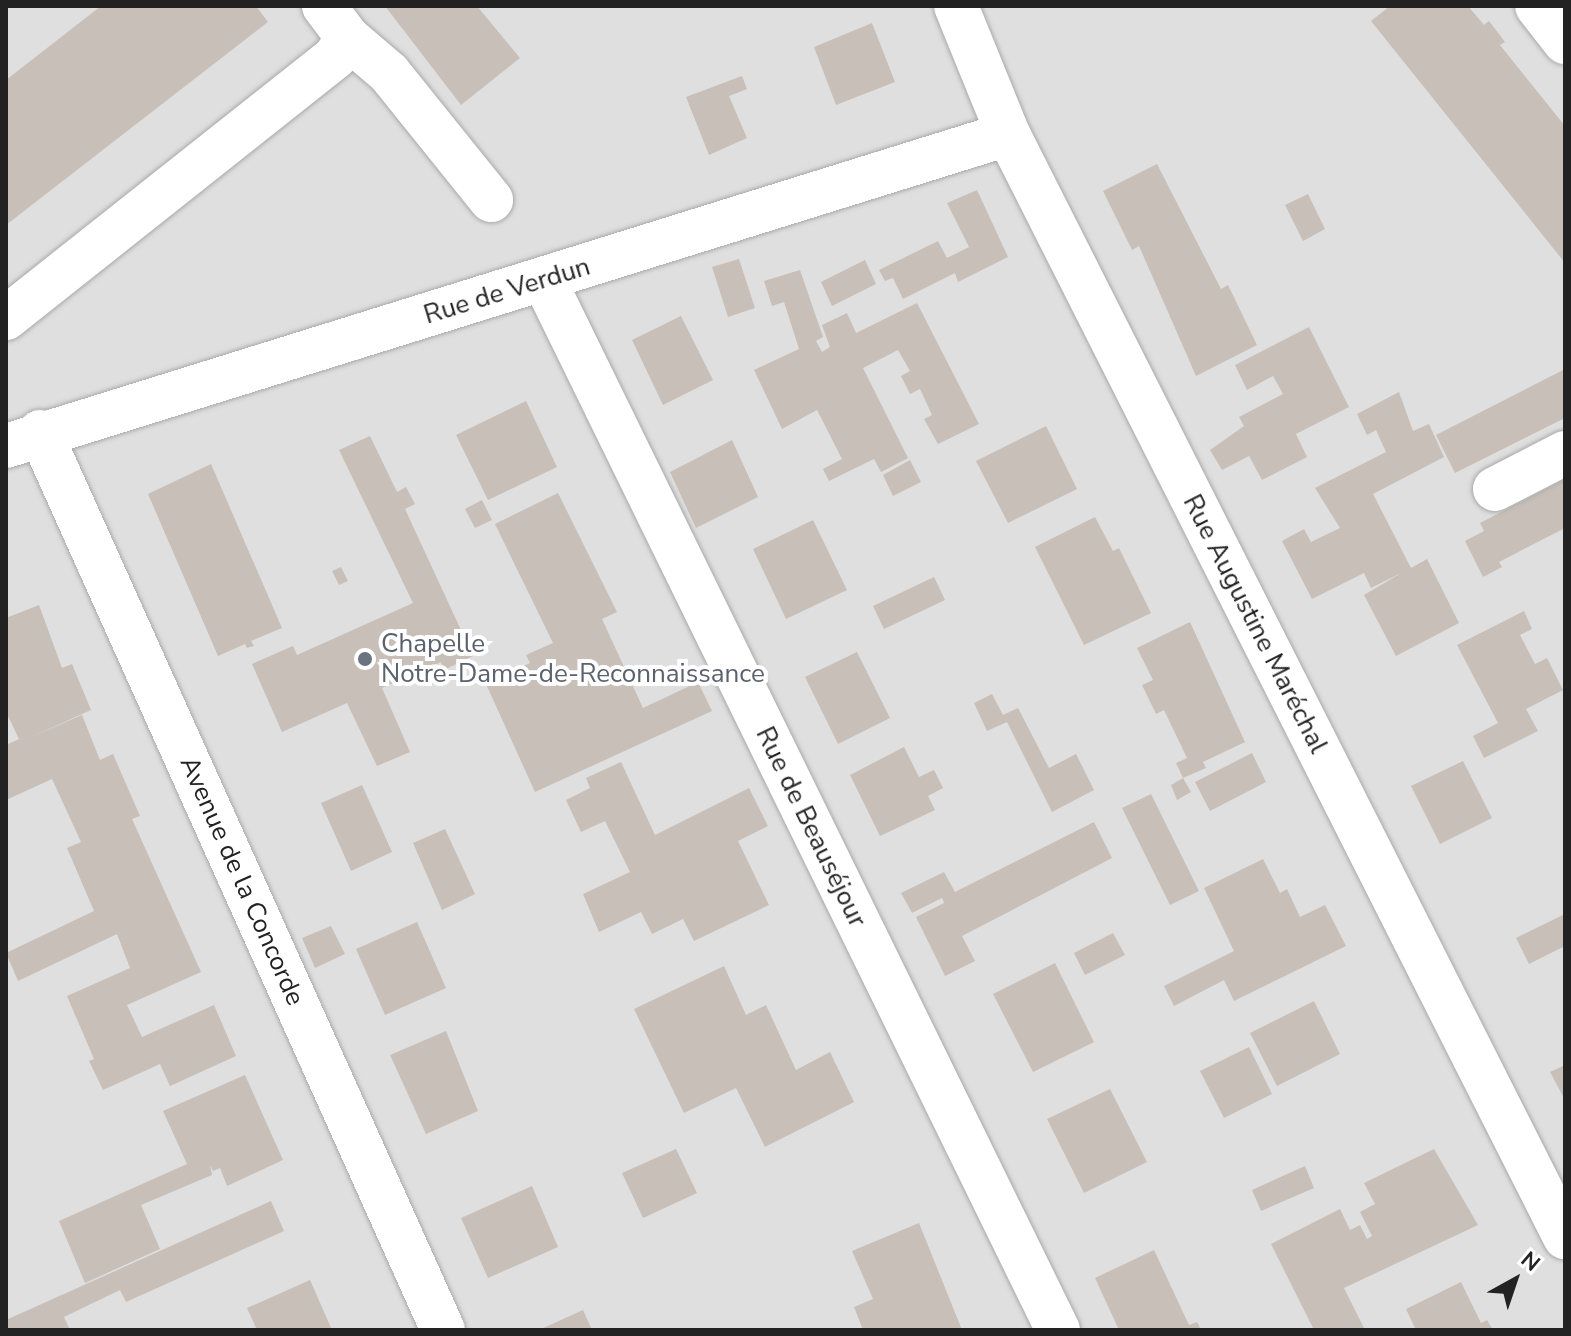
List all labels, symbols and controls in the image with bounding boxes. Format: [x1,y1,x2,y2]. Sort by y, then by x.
street label: Rue de Verdun [420,251,594,331]
street label: Rue Augustine Maréchal [1176,490,1334,758]
place label: Chapelle Notre-Dame-de-Reconnaissance [381,628,765,690]
marker: Chapelle Notre-Dame-de-Reconnaissance [356,650,374,668]
street label: Rue de Beauséjour [749,722,873,932]
street label: Avenue de la Concorde [173,752,311,1010]
north arrow [1475,1240,1555,1320]
text: N [1514,1245,1546,1278]

